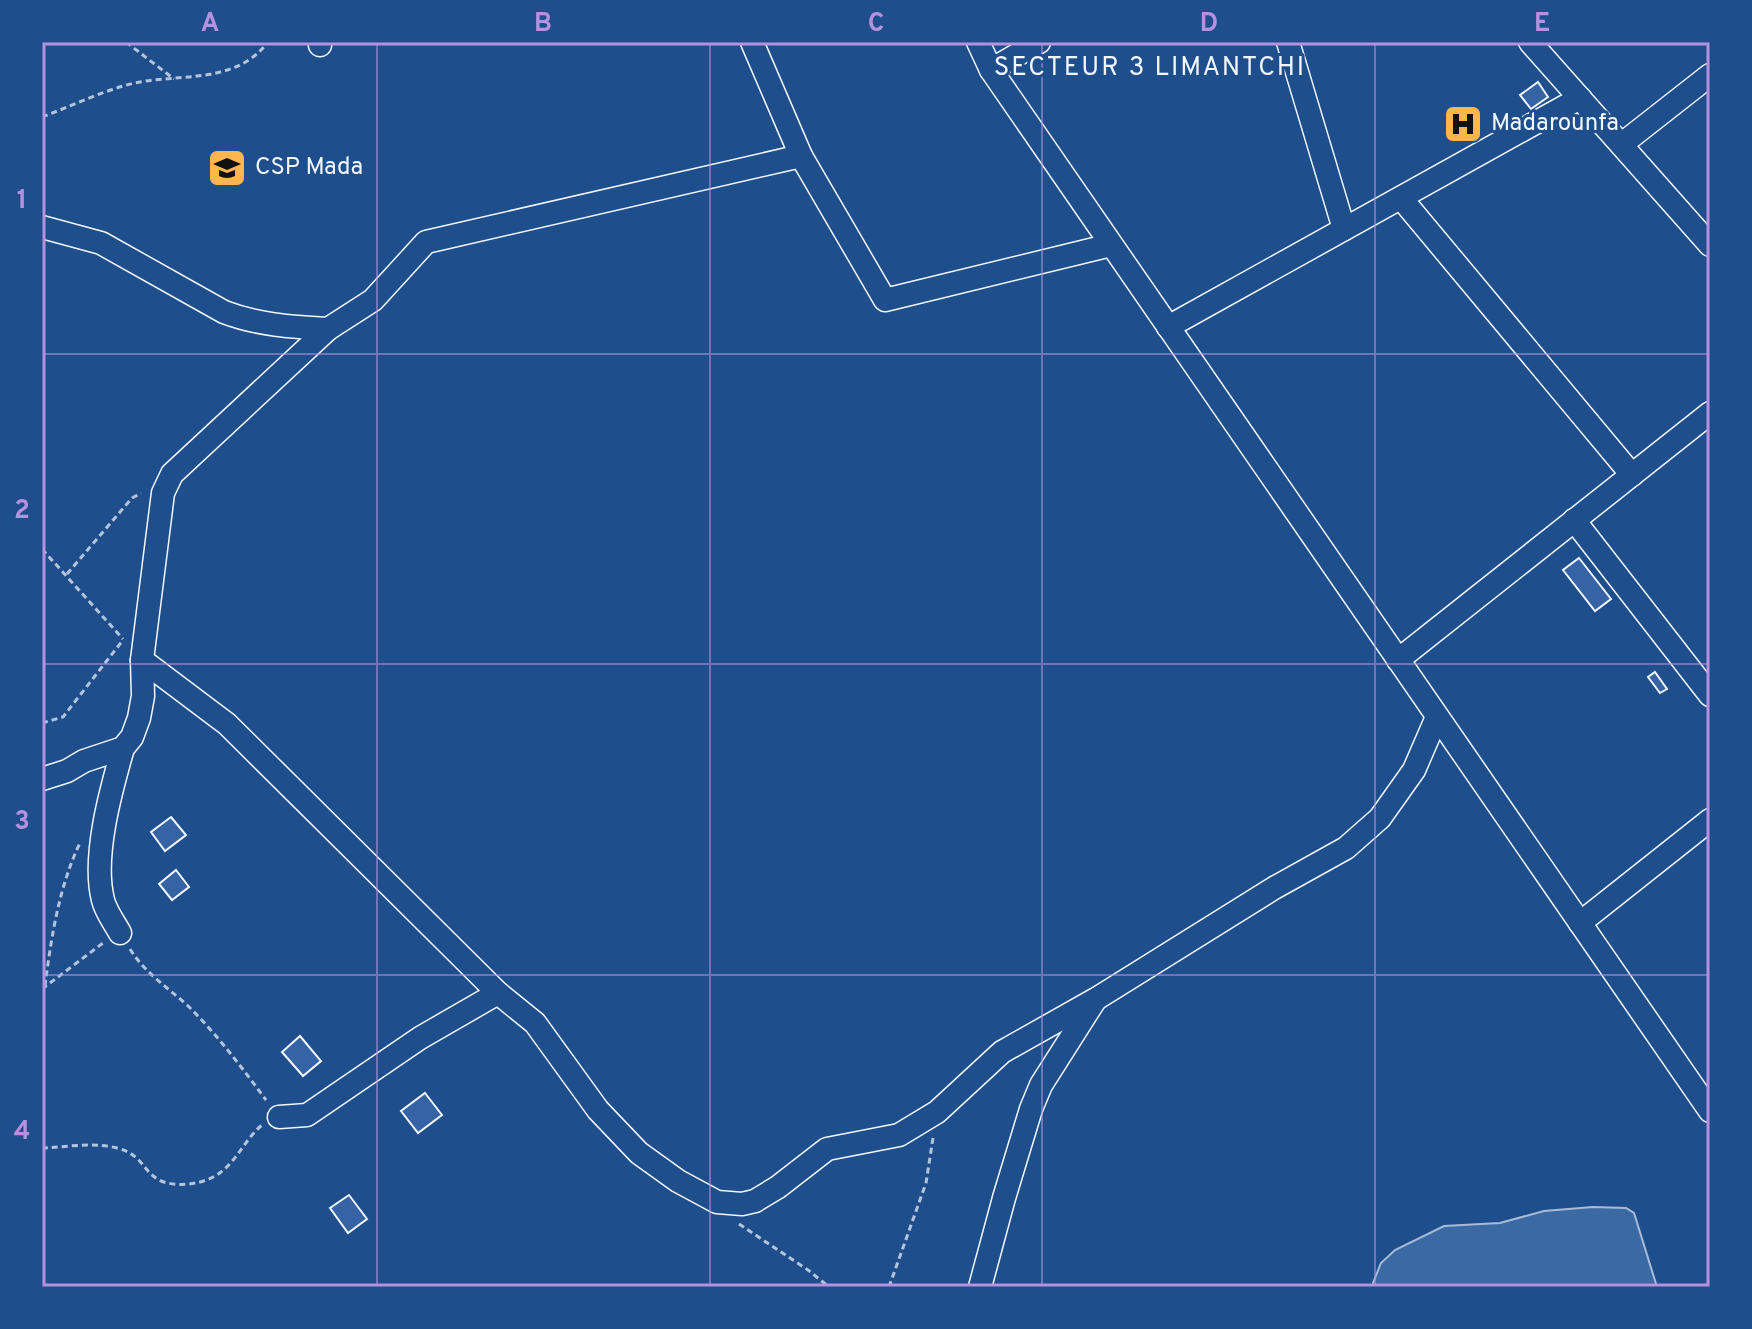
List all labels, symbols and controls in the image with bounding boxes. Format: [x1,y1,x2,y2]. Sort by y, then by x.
text: A [201,8,219,41]
text: B [534,8,552,41]
text: C [868,8,884,41]
text: D [1200,8,1218,41]
text: E [1534,8,1550,41]
district label: SECTEUR 3 LIMANTCHI [994,52,1306,85]
hospital icon: Madarounfa [1442,103,1484,145]
place label: Madarounfa [1491,109,1619,139]
school or university icon: CSP Mada [206,147,248,189]
place label: CSP Mada [255,153,363,183]
text: 1 [17,185,27,218]
text: 2 [14,495,30,528]
text: 3 [14,806,30,839]
text: 4 [14,1116,30,1149]

